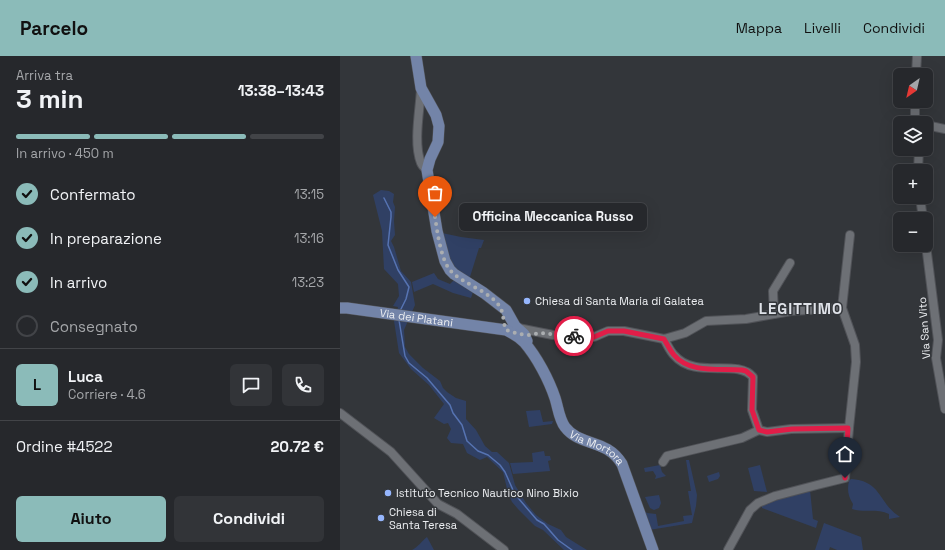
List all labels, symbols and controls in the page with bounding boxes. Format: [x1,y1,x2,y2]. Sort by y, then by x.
text: Parcelo [20,16,88,41]
text: Mappa [736,19,782,37]
text: Livelli [804,19,841,37]
text: Condividi [863,19,925,37]
text: Arriva tra [16,67,73,84]
north arrow [893,68,933,108]
map controls [893,68,933,252]
text: 13:38–13:43 [238,81,324,100]
text: 3 min [16,82,84,116]
button: layers [893,116,933,156]
text: In arrivo · 450 m [16,145,114,162]
button: + [893,164,933,204]
pin [418,176,452,217]
icon: bag [424,182,446,204]
icon: check [16,183,38,205]
text: Confermato [50,185,136,204]
text: 13:15 [294,186,324,203]
callout: Officina Meccanica Russo [459,203,647,231]
text: Officina Meccanica Russo [472,208,634,225]
button: − [893,212,933,252]
icon: check [16,227,38,249]
text: In preparazione [50,229,162,248]
text: 13:16 [294,230,324,247]
icon: check [16,271,38,293]
text: In arrivo [50,273,107,292]
text: 13:23 [292,274,324,291]
place label: Chiesa di Santa Maria di Galatea [535,294,704,308]
marker: Chiesa di Santa Maria di Galatea [522,296,532,306]
street label: Via San Vito [915,296,933,360]
district label: LEGITTIMO [759,299,843,318]
street label: Via dei Platani [379,306,454,330]
courier [554,316,594,356]
text: Consegnato [50,317,138,336]
icon: bike [563,325,585,347]
button: chat [230,364,272,406]
button: phone [282,364,324,406]
text: Luca [68,367,103,386]
text: L [33,375,41,394]
text: Corriere · 4.6 [68,386,146,403]
street label: Via Mortora [567,427,628,468]
text: Ordine #4522 [16,437,112,456]
text: 20.72 € [270,437,324,456]
pin [828,437,862,478]
icon: home [834,443,856,465]
place label: Istituto Tecnico Nautico Nino Bixio [396,486,579,500]
marker: Istituto Tecnico Nautico Nino Bixio [383,488,393,498]
button: Aiuto [16,496,166,542]
button: Condividi [174,496,324,542]
place label: Chiesa di Santa Teresa [389,505,458,532]
marker: Chiesa di Santa Teresa [376,513,386,523]

